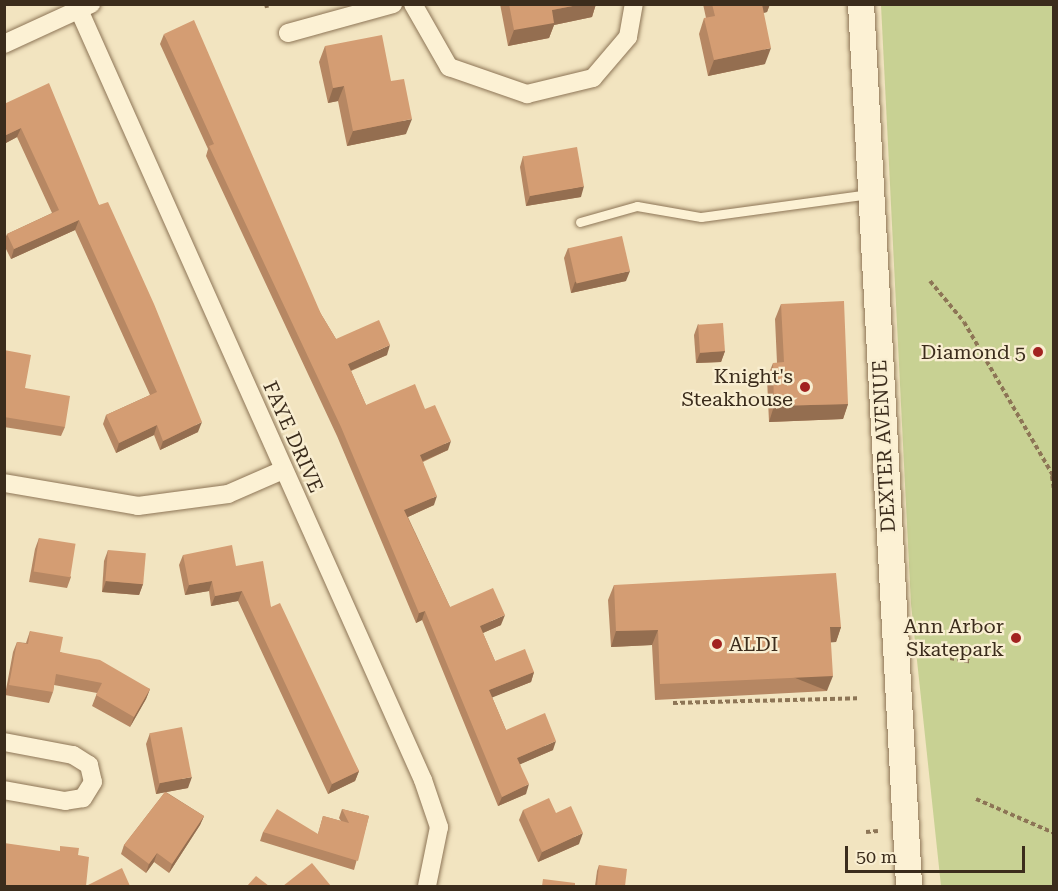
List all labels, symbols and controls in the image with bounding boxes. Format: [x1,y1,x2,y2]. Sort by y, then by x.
place label: Diamond 5 [921,340,1026,364]
marker: Diamond 5 [1031,345,1045,359]
street label: DEXTER AVENUE [867,359,901,533]
place label: Knight's Steakhouse [681,364,793,411]
street label: FAYE DRIVE [258,378,328,496]
marker: Knight's Steakhouse [798,380,812,394]
place label: Ann Arbor Skatepark [904,614,1004,661]
marker: Ann Arbor Skatepark [1009,631,1023,645]
place label: ALDI [729,632,778,656]
marker: ALDI [710,637,724,651]
scale bar [848,834,1028,872]
text: 50 m [856,846,897,867]

